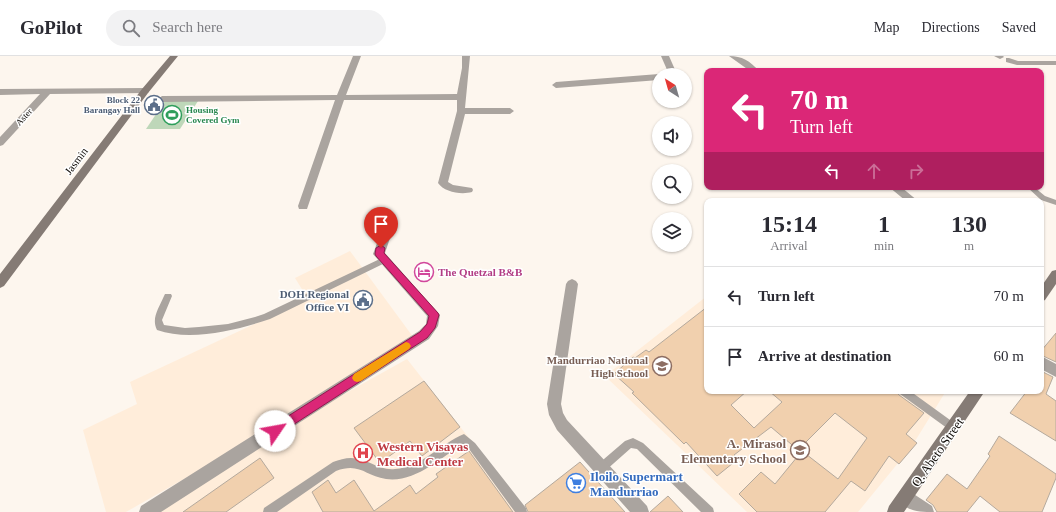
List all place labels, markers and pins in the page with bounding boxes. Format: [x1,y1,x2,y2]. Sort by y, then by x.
public building icon: Block 22 Barangay Hall [143,94,165,116]
place label: Block 22 Barangay Hall [84,95,140,115]
sports icon: Housing Covered Gym [161,104,183,126]
place label: Housing Covered Gym [186,105,240,125]
pin [364,207,398,248]
hotel icon: The Quetzal B&B [413,261,435,283]
place label: The Quetzal B&B [438,266,523,278]
place label: DOH Regional Office VI [280,288,349,313]
public building icon: DOH Regional Office VI [352,289,374,311]
place label: Mandurriao National High School [547,354,648,379]
school or university icon: Mandurriao National High School [651,355,673,377]
place label: A. Mirasol Elementary School [681,436,786,466]
place label: Western Visayas Medical Center [377,439,468,469]
school or university icon: A. Mirasol Elementary School [789,439,811,461]
hospital icon: Western Visayas Medical Center [352,442,374,464]
place label: Iloilo Supermart Mandurriao [590,469,683,499]
supermarket icon: Iloilo Supermart Mandurriao [565,472,587,494]

